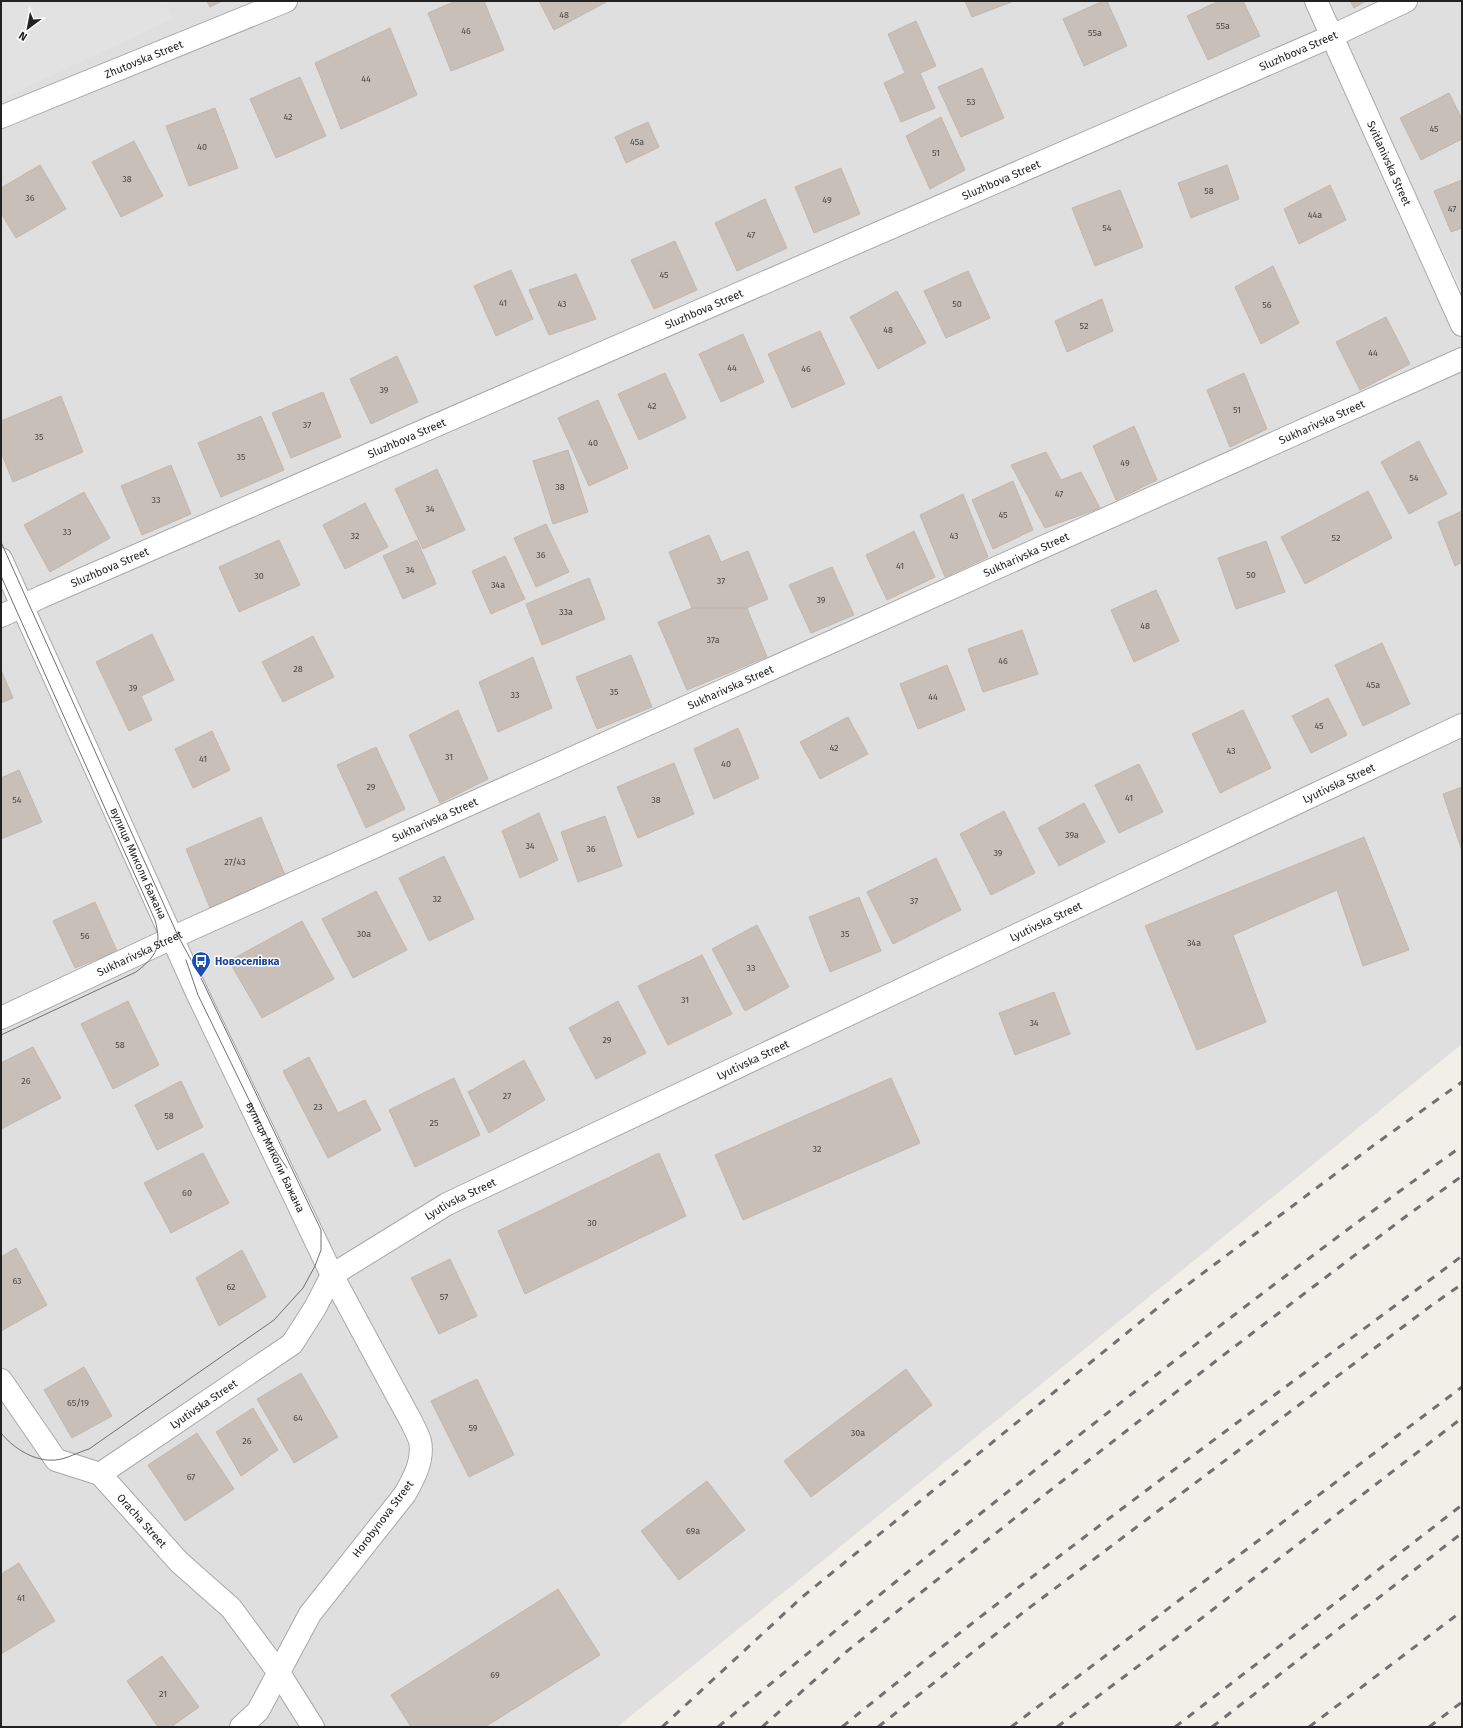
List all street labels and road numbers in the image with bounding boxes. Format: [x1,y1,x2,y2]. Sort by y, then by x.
street label: Sluzhbova Street [1257,28,1339,73]
street label: Zhutovska Street [102,37,185,81]
street label: Svitlanivska Street [1364,119,1414,208]
street label: Sluzhbova Street [960,157,1042,203]
street label: Sluzhbova Street [663,286,745,332]
street label: Sukharivska Street [1277,397,1367,447]
street label: Sluzhbova Street [366,415,448,461]
street label: Sukharivska Street [981,530,1071,579]
street label: Sluzhbova Street [68,545,151,590]
street label: Sukharivska Street [686,662,775,712]
street label: Lyutivska Street [1301,761,1377,806]
street label: Sukharivska Street [390,795,480,845]
street label: вулиця Миколи Бажана [108,805,169,921]
street label: Lyutivska Street [1008,899,1084,944]
street label: Sukharivska Street [95,928,184,979]
street label: Lyutivska Street [715,1037,791,1082]
street label: вулиця Миколи Бажана [243,1099,308,1215]
street label: Lyutivska Street [422,1175,498,1223]
street label: Lyutivska Street [167,1377,240,1431]
street label: Horobynova Street [350,1478,416,1560]
street label: Oracha Street [114,1491,169,1550]

